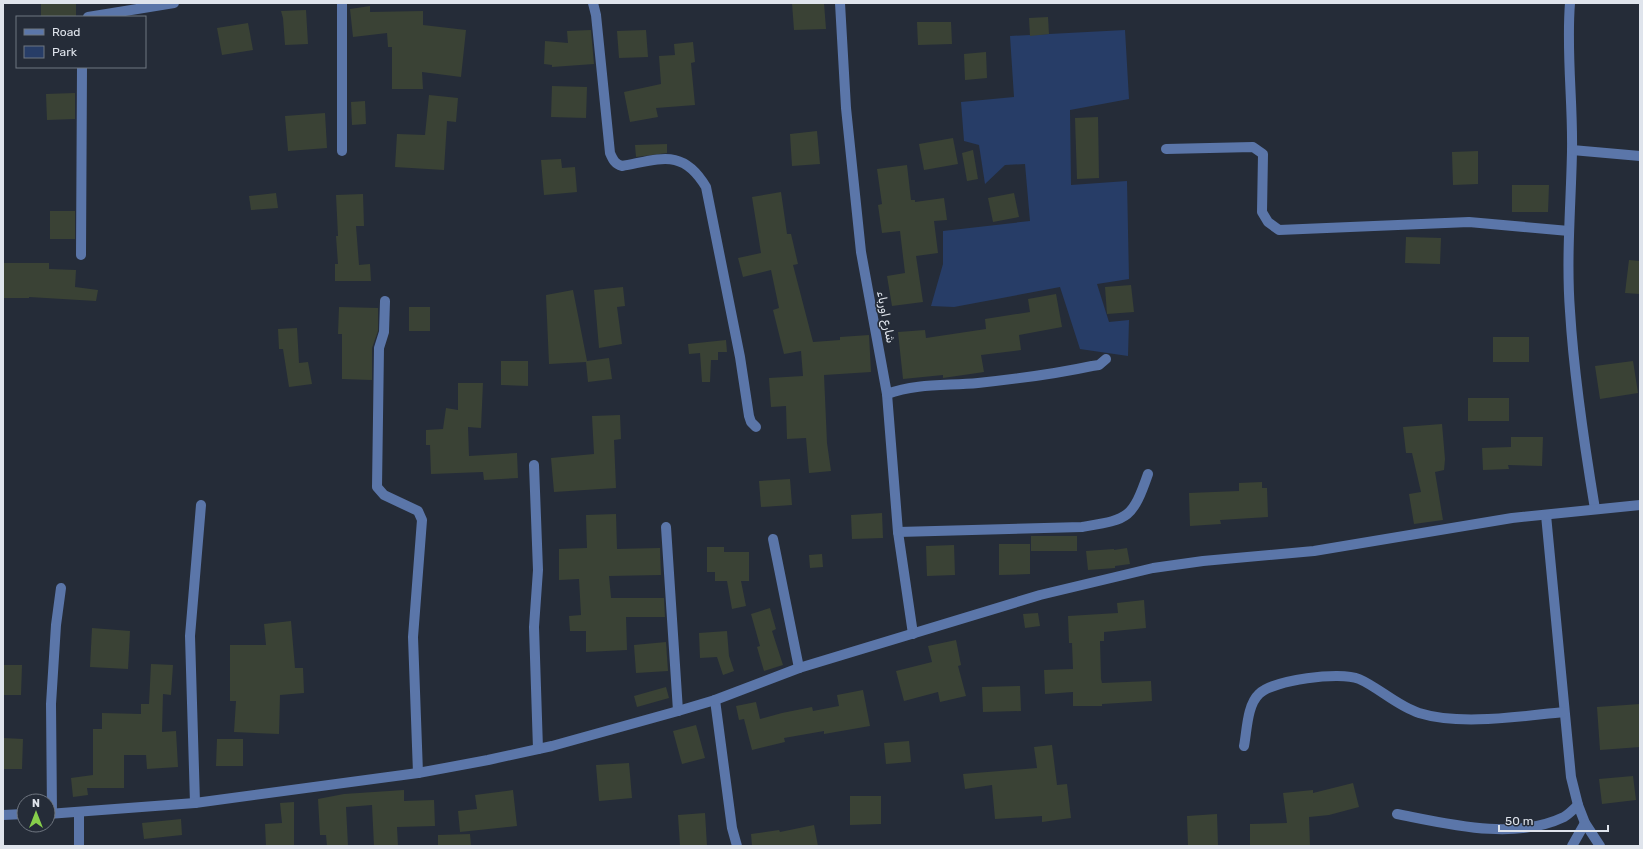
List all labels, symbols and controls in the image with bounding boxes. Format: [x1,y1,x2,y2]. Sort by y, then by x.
legend [16,16,146,68]
text: Road [52,25,80,39]
text: Park [52,45,78,59]
street label: شارع اورباء [872,290,898,345]
north arrow [16,793,56,833]
text: N [32,797,40,810]
scale bar [1499,807,1608,833]
text: 50 m [1505,814,1533,828]

